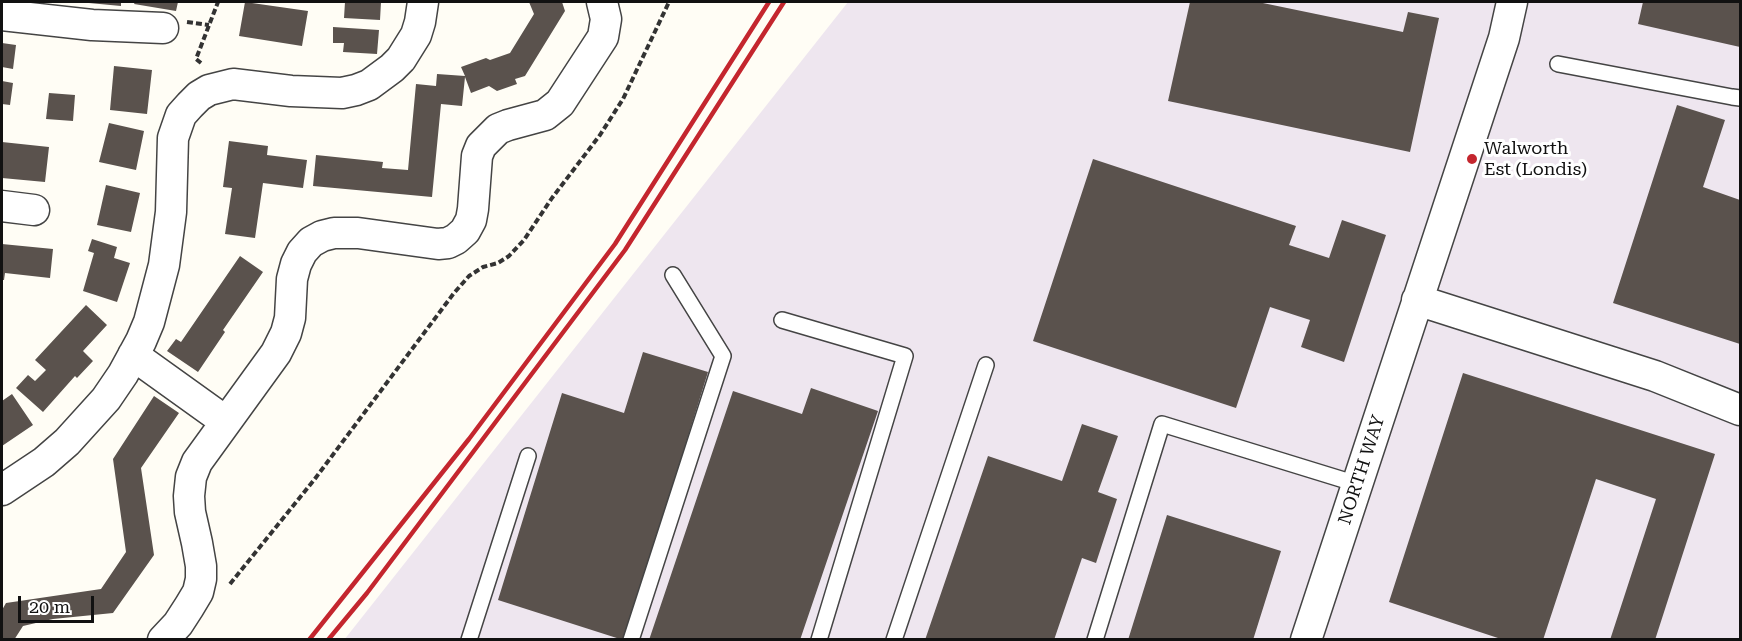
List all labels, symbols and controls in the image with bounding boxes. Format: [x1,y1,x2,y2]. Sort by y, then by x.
place label: Walworth Est (Londis) [1484,138,1587,180]
marker: Walworth Est (Londis) [1465,152,1479,166]
street label: NORTH WAY [1334,412,1390,528]
scale bar [21,584,98,622]
text: 20 m [29,596,70,617]

